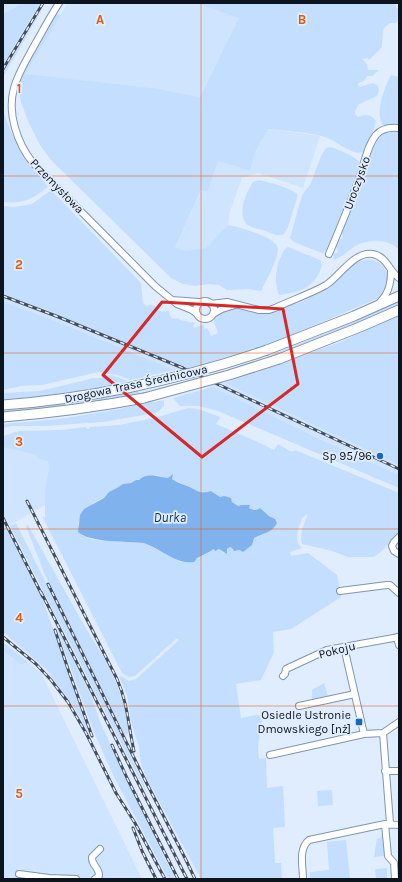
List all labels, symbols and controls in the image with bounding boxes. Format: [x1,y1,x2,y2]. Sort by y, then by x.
text: A [96,12,104,27]
text: B [298,12,306,27]
text: 1 [17,81,21,96]
street label: Uroczysko [341,154,373,212]
street label: Przemysłowa [27,156,87,216]
text: 2 [15,257,23,272]
street label: Drogowa Trasa Średnicowa [63,361,209,406]
text: 3 [15,434,23,449]
place label: Sp 95/96 [322,449,372,463]
marker: Sp 95/96 [375,451,385,461]
water label: Durka [154,510,187,525]
text: 4 [15,610,23,625]
street label: Pokoju [317,639,357,661]
place label: Osiedle Ustronie Dmowskiego [nż] [257,708,351,736]
marker: Osiedle Ustronie Dmowskiego [nż] [354,717,364,727]
text: 5 [15,786,23,801]

